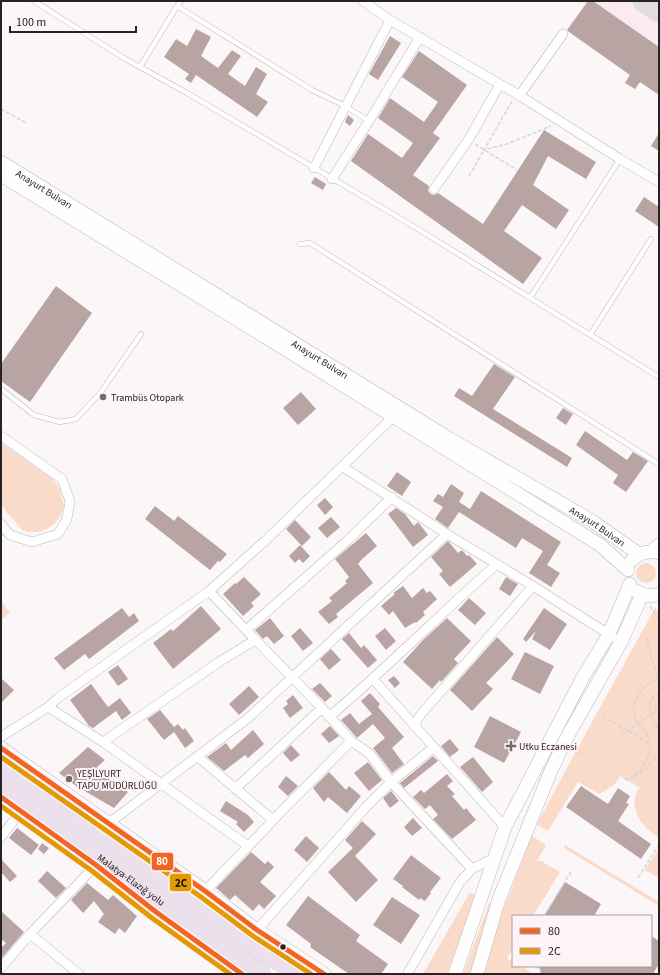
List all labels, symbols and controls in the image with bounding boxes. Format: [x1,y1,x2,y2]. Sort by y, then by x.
scale bar [10,8,136,34]
text: 100 m [16,14,46,31]
street label: Anayurt Bulvarı [13,167,75,212]
street label: Anayurt Bulvarı [289,337,351,383]
place label: Trambüs Otopark [111,391,184,405]
marker: Trambüs Otopark [98,392,108,402]
street label: Anayurt Bulvarı [567,503,628,550]
place label: Utku Eczanesi [519,740,577,754]
marker: Utku Eczanesi [506,741,516,751]
place label: YEŞİLYURT TAPU MÜDÜRLÜĞÜ [76,767,157,793]
marker: YEŞİLYURT TAPU MÜDÜRLÜĞÜ [64,774,74,784]
street label: Malatya-Elazığ yolu [94,851,168,910]
line badge: 80 [151,852,174,871]
text: 80 [156,854,168,869]
line badge: 2C [169,873,192,892]
text: 2C [175,876,188,891]
legend [512,915,652,967]
text: 80 [548,923,560,940]
unlabelled marker [278,942,288,952]
text: 2C [548,943,561,960]

